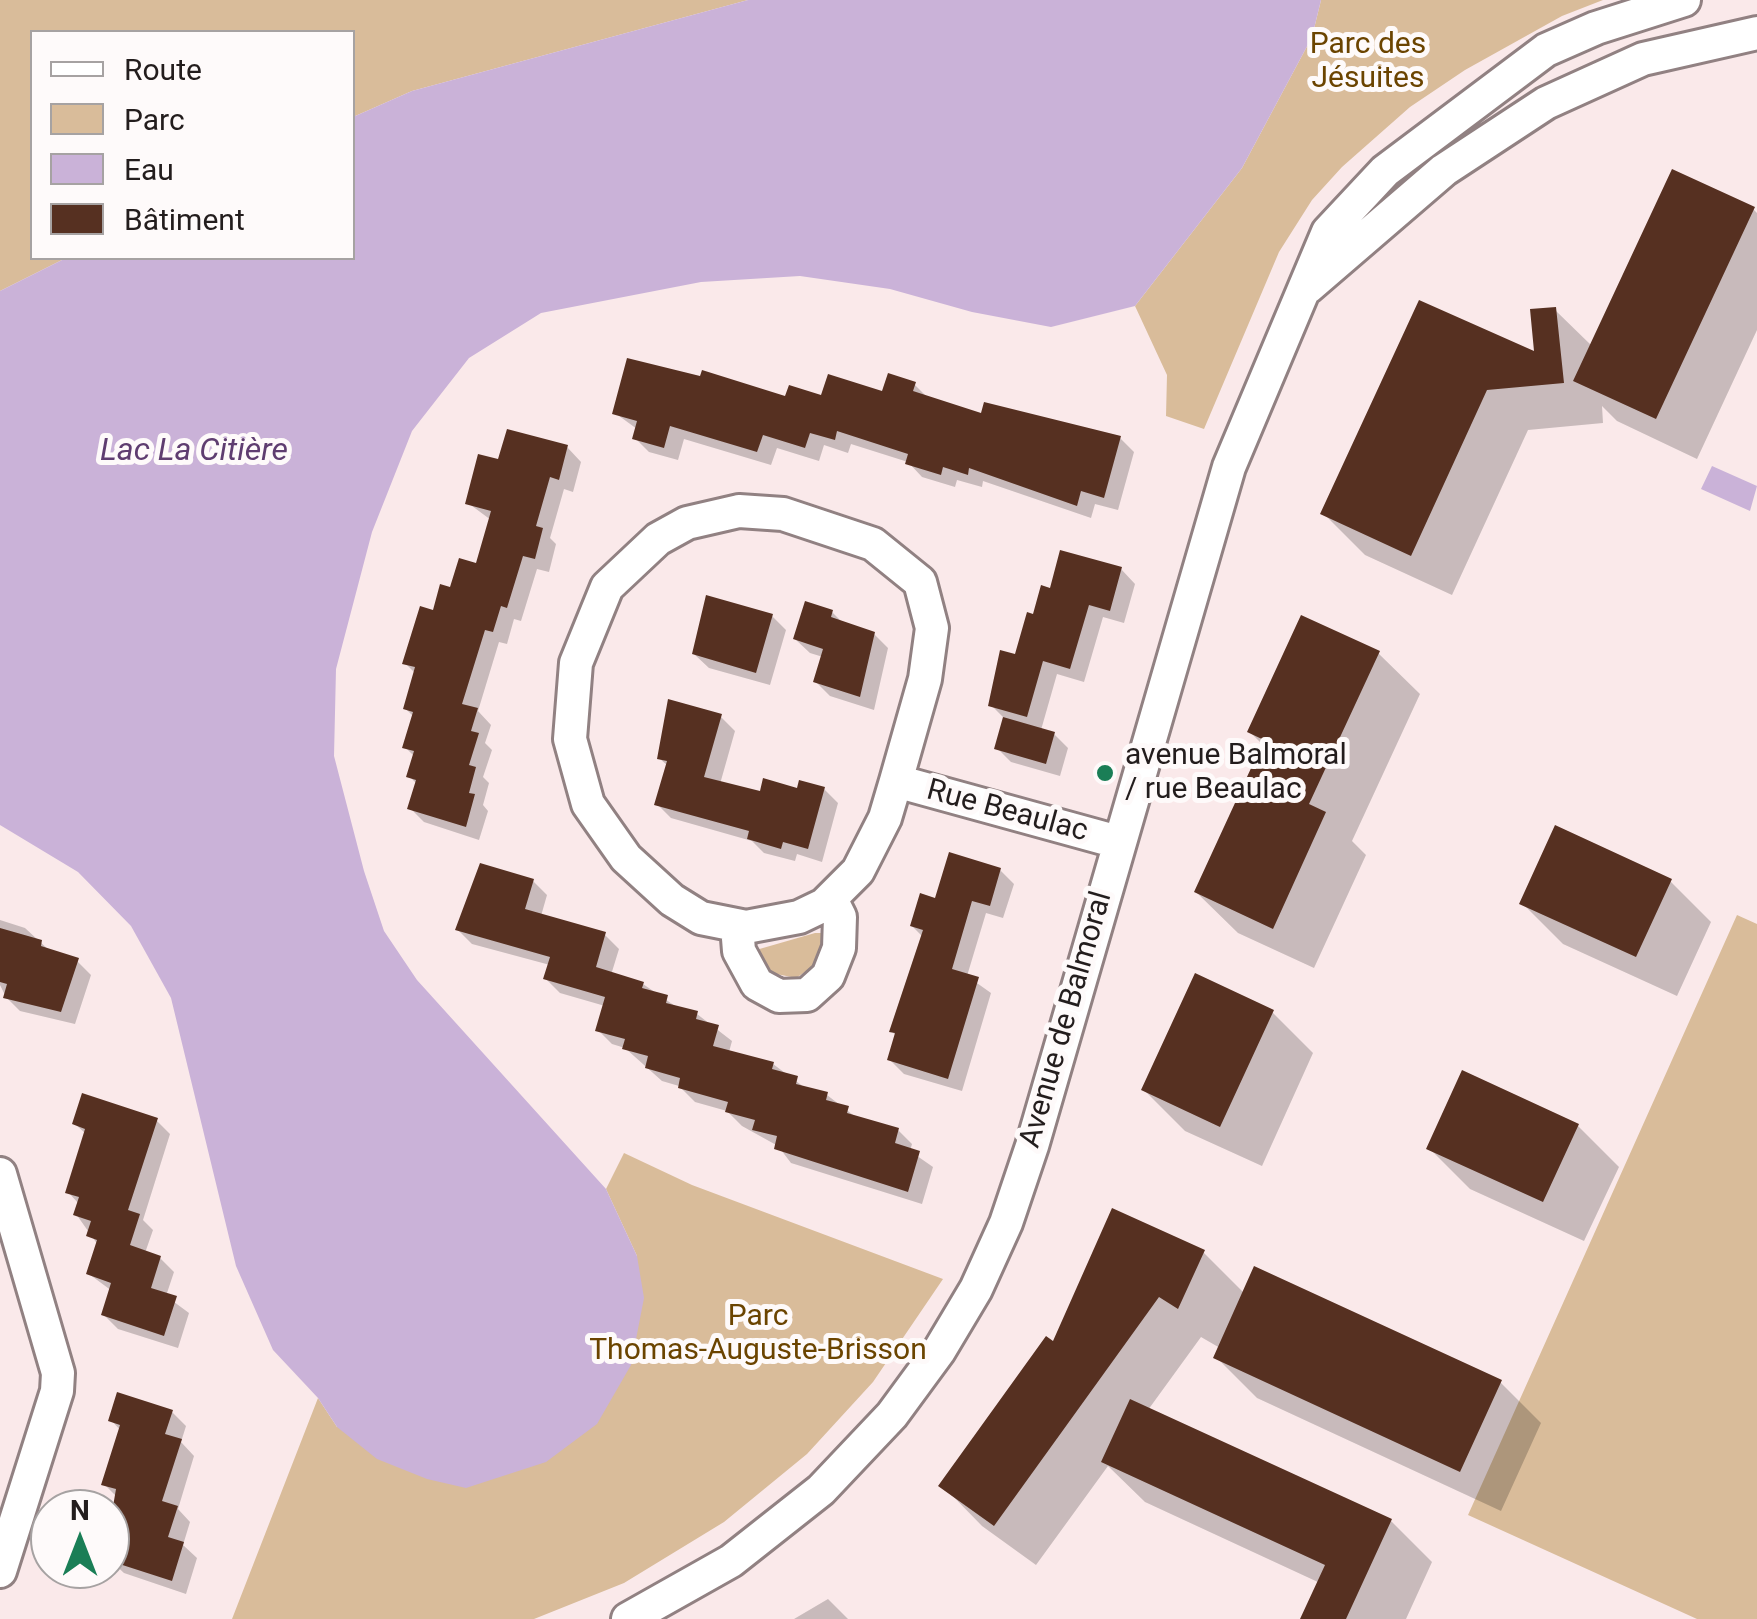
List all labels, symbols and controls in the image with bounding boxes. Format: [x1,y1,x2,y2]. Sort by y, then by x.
park label: Parc des Jésuites [1310,27,1426,98]
legend [30,30,355,260]
text: Route [124,52,202,87]
text: Parc [124,102,185,137]
text: Eau [124,152,174,187]
text: Bâtiment [124,202,245,237]
water label: Lac La Citière [100,433,288,471]
place label: avenue Balmoral / rue Beaulac [1125,738,1347,808]
marker: avenue Balmoral / rue Beaulac [1094,762,1116,784]
street label: Rue Beaulac [923,773,1091,851]
street label: Avenue de Balmoral [1013,888,1121,1152]
park label: Parc Thomas-Auguste-Brisson [589,1299,927,1370]
north arrow [30,1489,130,1589]
text: N [70,1494,90,1527]

